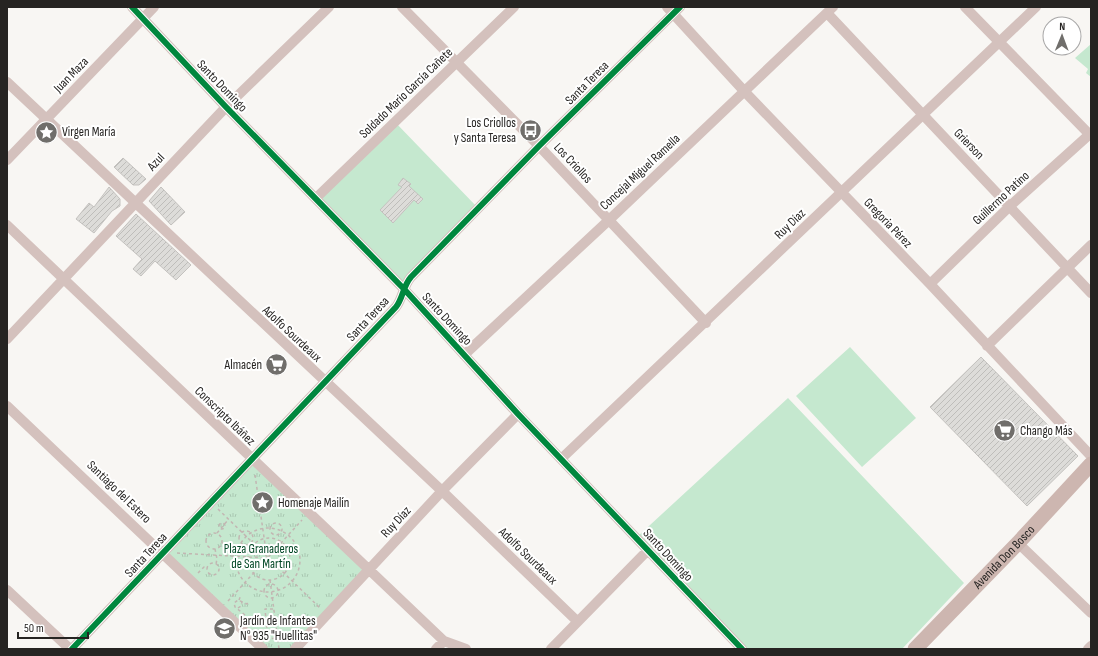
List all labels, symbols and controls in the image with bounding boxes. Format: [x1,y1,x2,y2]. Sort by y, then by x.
north arrow [1042,16,1082,56]
text: N [1059,20,1065,33]
street label: Soldado Mario García Cañete [356,44,456,142]
street label: Juan Maza [50,54,92,97]
street label: Santo Domingo [193,57,251,115]
street label: Santa Teresa [562,58,612,108]
place label: Los Criollos y Santa Teresa [454,115,516,146]
bus stop icon: Los Criollos y Santa Teresa [518,117,544,143]
place icon: Virgen María [34,119,60,145]
place label: Virgen María [62,124,116,140]
street label: Grierson [950,125,988,163]
street label: Concejal Miguel Ramella [596,131,684,213]
street label: Los Criollos [550,139,596,187]
street label: Azul [143,150,168,175]
street label: Guillermo Patino [969,168,1033,228]
street label: Gregoria Pérez [860,195,916,252]
street label: Ruy Díaz [771,205,809,243]
street label: Santo Domingo [419,289,475,349]
street label: Santa Teresa [343,293,393,345]
street label: Adolfo Sourdeaux [258,302,325,366]
supermarket icon: Almacén [264,352,290,378]
place label: Almacén [224,357,262,373]
street label: Conscripto Ibáñez [191,383,259,449]
supermarket icon: Chango Más [991,418,1017,444]
place label: Chango Más [1020,423,1073,439]
street label: Santiago del Estero [83,457,155,527]
place icon: Homenaje Mailín [249,490,275,516]
place label: Homenaje Mailín [278,495,349,511]
street label: Ruy Díaz [378,503,415,541]
street label: Avenida Don Bosco [969,522,1038,593]
street label: Adolfo Sourdeaux [495,523,561,588]
street label: Santo Domingo [640,525,696,585]
street label: Santa Teresa [121,529,171,581]
park label: Plaza Granaderos de San Martín [224,541,299,572]
place label: Jardín de Infantes N° 935 "Huellitas" [239,613,317,644]
scale bar [18,614,88,640]
school or university icon: Jardín de Infantes N° 935 "Huellitas" [211,615,237,641]
text: 50 m [24,621,44,636]

